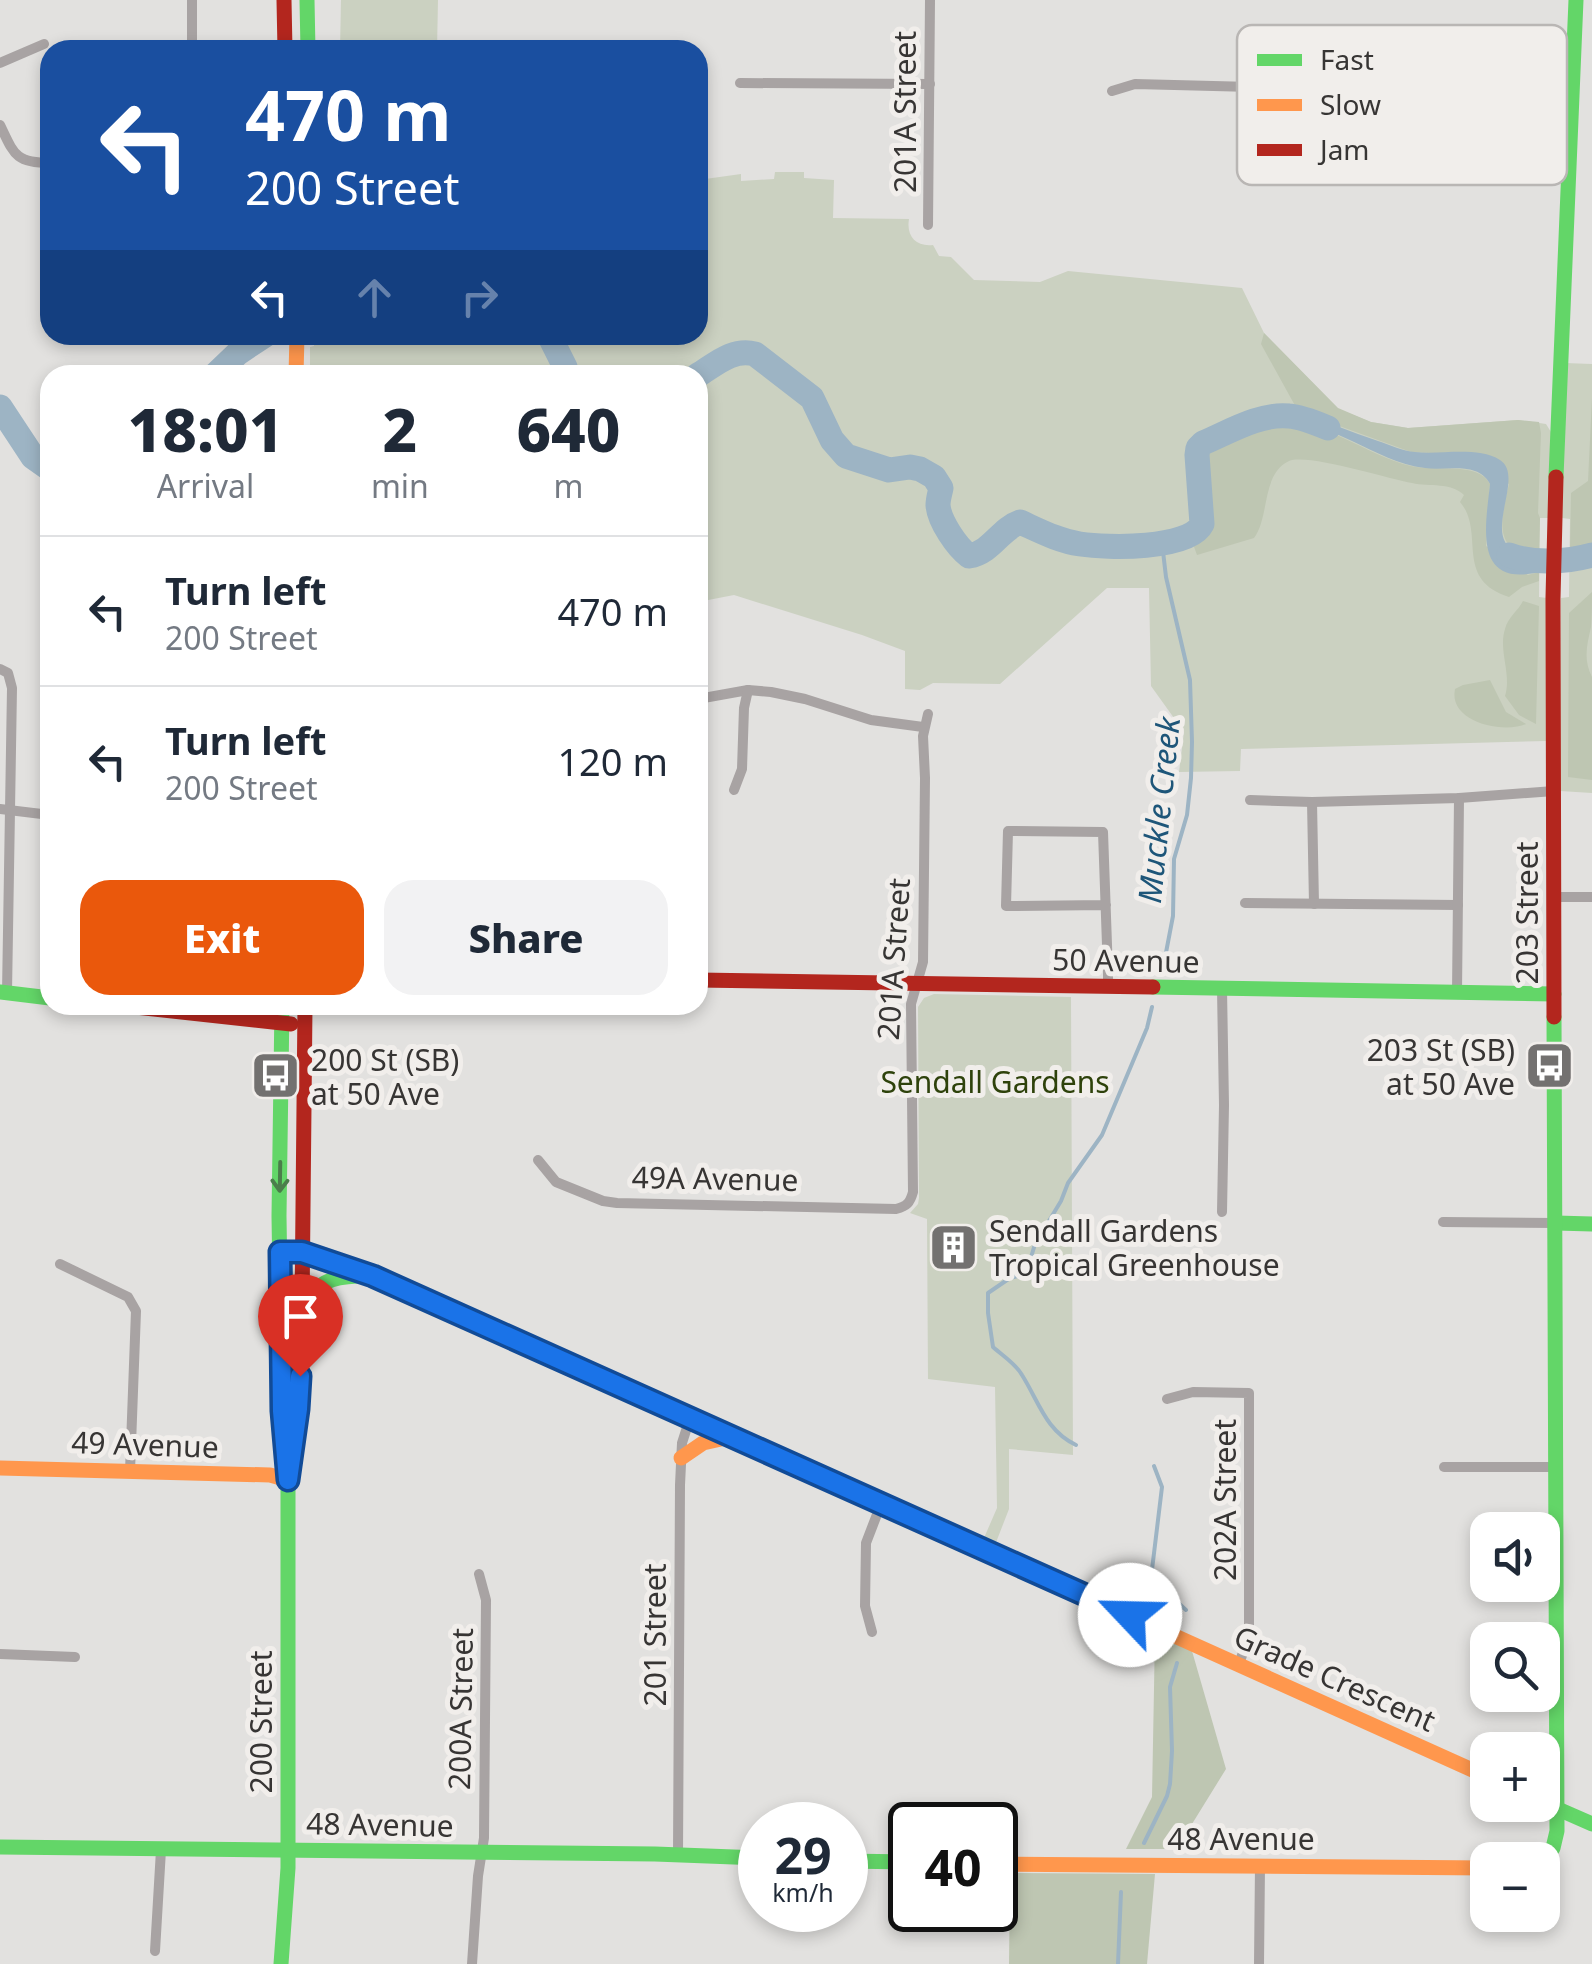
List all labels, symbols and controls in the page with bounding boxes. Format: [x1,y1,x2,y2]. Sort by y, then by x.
legend [1237,25,1567,185]
street label: 201A Street [884,31,925,193]
text: Fast [1320,40,1374,78]
text: 470 m [245,66,452,162]
icon: left [80,80,210,210]
text: Slow [1320,85,1381,123]
text: Jam [1317,130,1370,168]
text: 200 Street [245,157,460,218]
icon: left [242,270,297,325]
icon: ahead [347,270,402,325]
icon: right [452,270,507,325]
text: 18:01 [128,388,283,470]
text: 2 [383,388,417,470]
text: 640 [516,388,620,470]
text: Arrival [157,464,254,507]
text: min [371,464,429,507]
text: m [553,464,583,507]
text: Turn left [165,564,327,616]
icon: left [80,584,135,639]
text: 470 m [557,585,668,637]
text: 200 Street [165,616,318,659]
text: Turn left [165,714,327,766]
water label: Muckle Creek [1127,714,1189,905]
icon: left [80,734,135,789]
text: 120 m [557,735,668,787]
text: 200 Street [165,766,318,809]
street label: 203 Street [1506,841,1547,985]
street label: 201A Street [867,876,919,1041]
button: Exit [80,880,364,995]
button: Share [384,880,668,995]
street label: 50 Avenue [1052,938,1200,982]
place label: 203 St (SB) at 50 Ave [1367,1029,1515,1104]
place label: 200 St (SB) at 50 Ave [311,1039,459,1114]
bus stop icon: 203 St (SB) at 50 Ave [1524,1040,1576,1092]
bus stop icon: 200 St (SB) at 50 Ave [250,1050,302,1102]
park label: Sendall Gardens [880,1061,1110,1102]
street label: 49A Avenue [631,1156,799,1200]
one-way arrow [270,1160,290,1193]
place label: Sendall Gardens Tropical Greenhouse [989,1210,1280,1285]
building icon: Sendall Gardens Tropical Greenhouse [928,1221,980,1273]
pin [258,1274,343,1377]
icon: arrive [273,1289,328,1344]
street label: 202A Street [1204,1419,1245,1581]
street label: 49 Avenue [71,1421,219,1467]
map controls [1470,1512,1560,1932]
button: sound [1470,1512,1560,1602]
street label: 201 Street [634,1563,675,1707]
position arrow [1078,1563,1182,1667]
street label: Grade Crescent [1228,1615,1442,1741]
button: search [1470,1622,1560,1712]
street label: 200A Street [438,1627,482,1790]
street label: 200 Street [240,1650,281,1794]
button: + [1470,1732,1560,1822]
street label: 48 Avenue [306,1802,454,1846]
speed limit sign: 40 [888,1802,1018,1932]
street label: 48 Avenue [1167,1818,1315,1859]
text: 29 [774,1821,832,1889]
button: − [1470,1842,1560,1932]
text: km/h [772,1875,834,1909]

